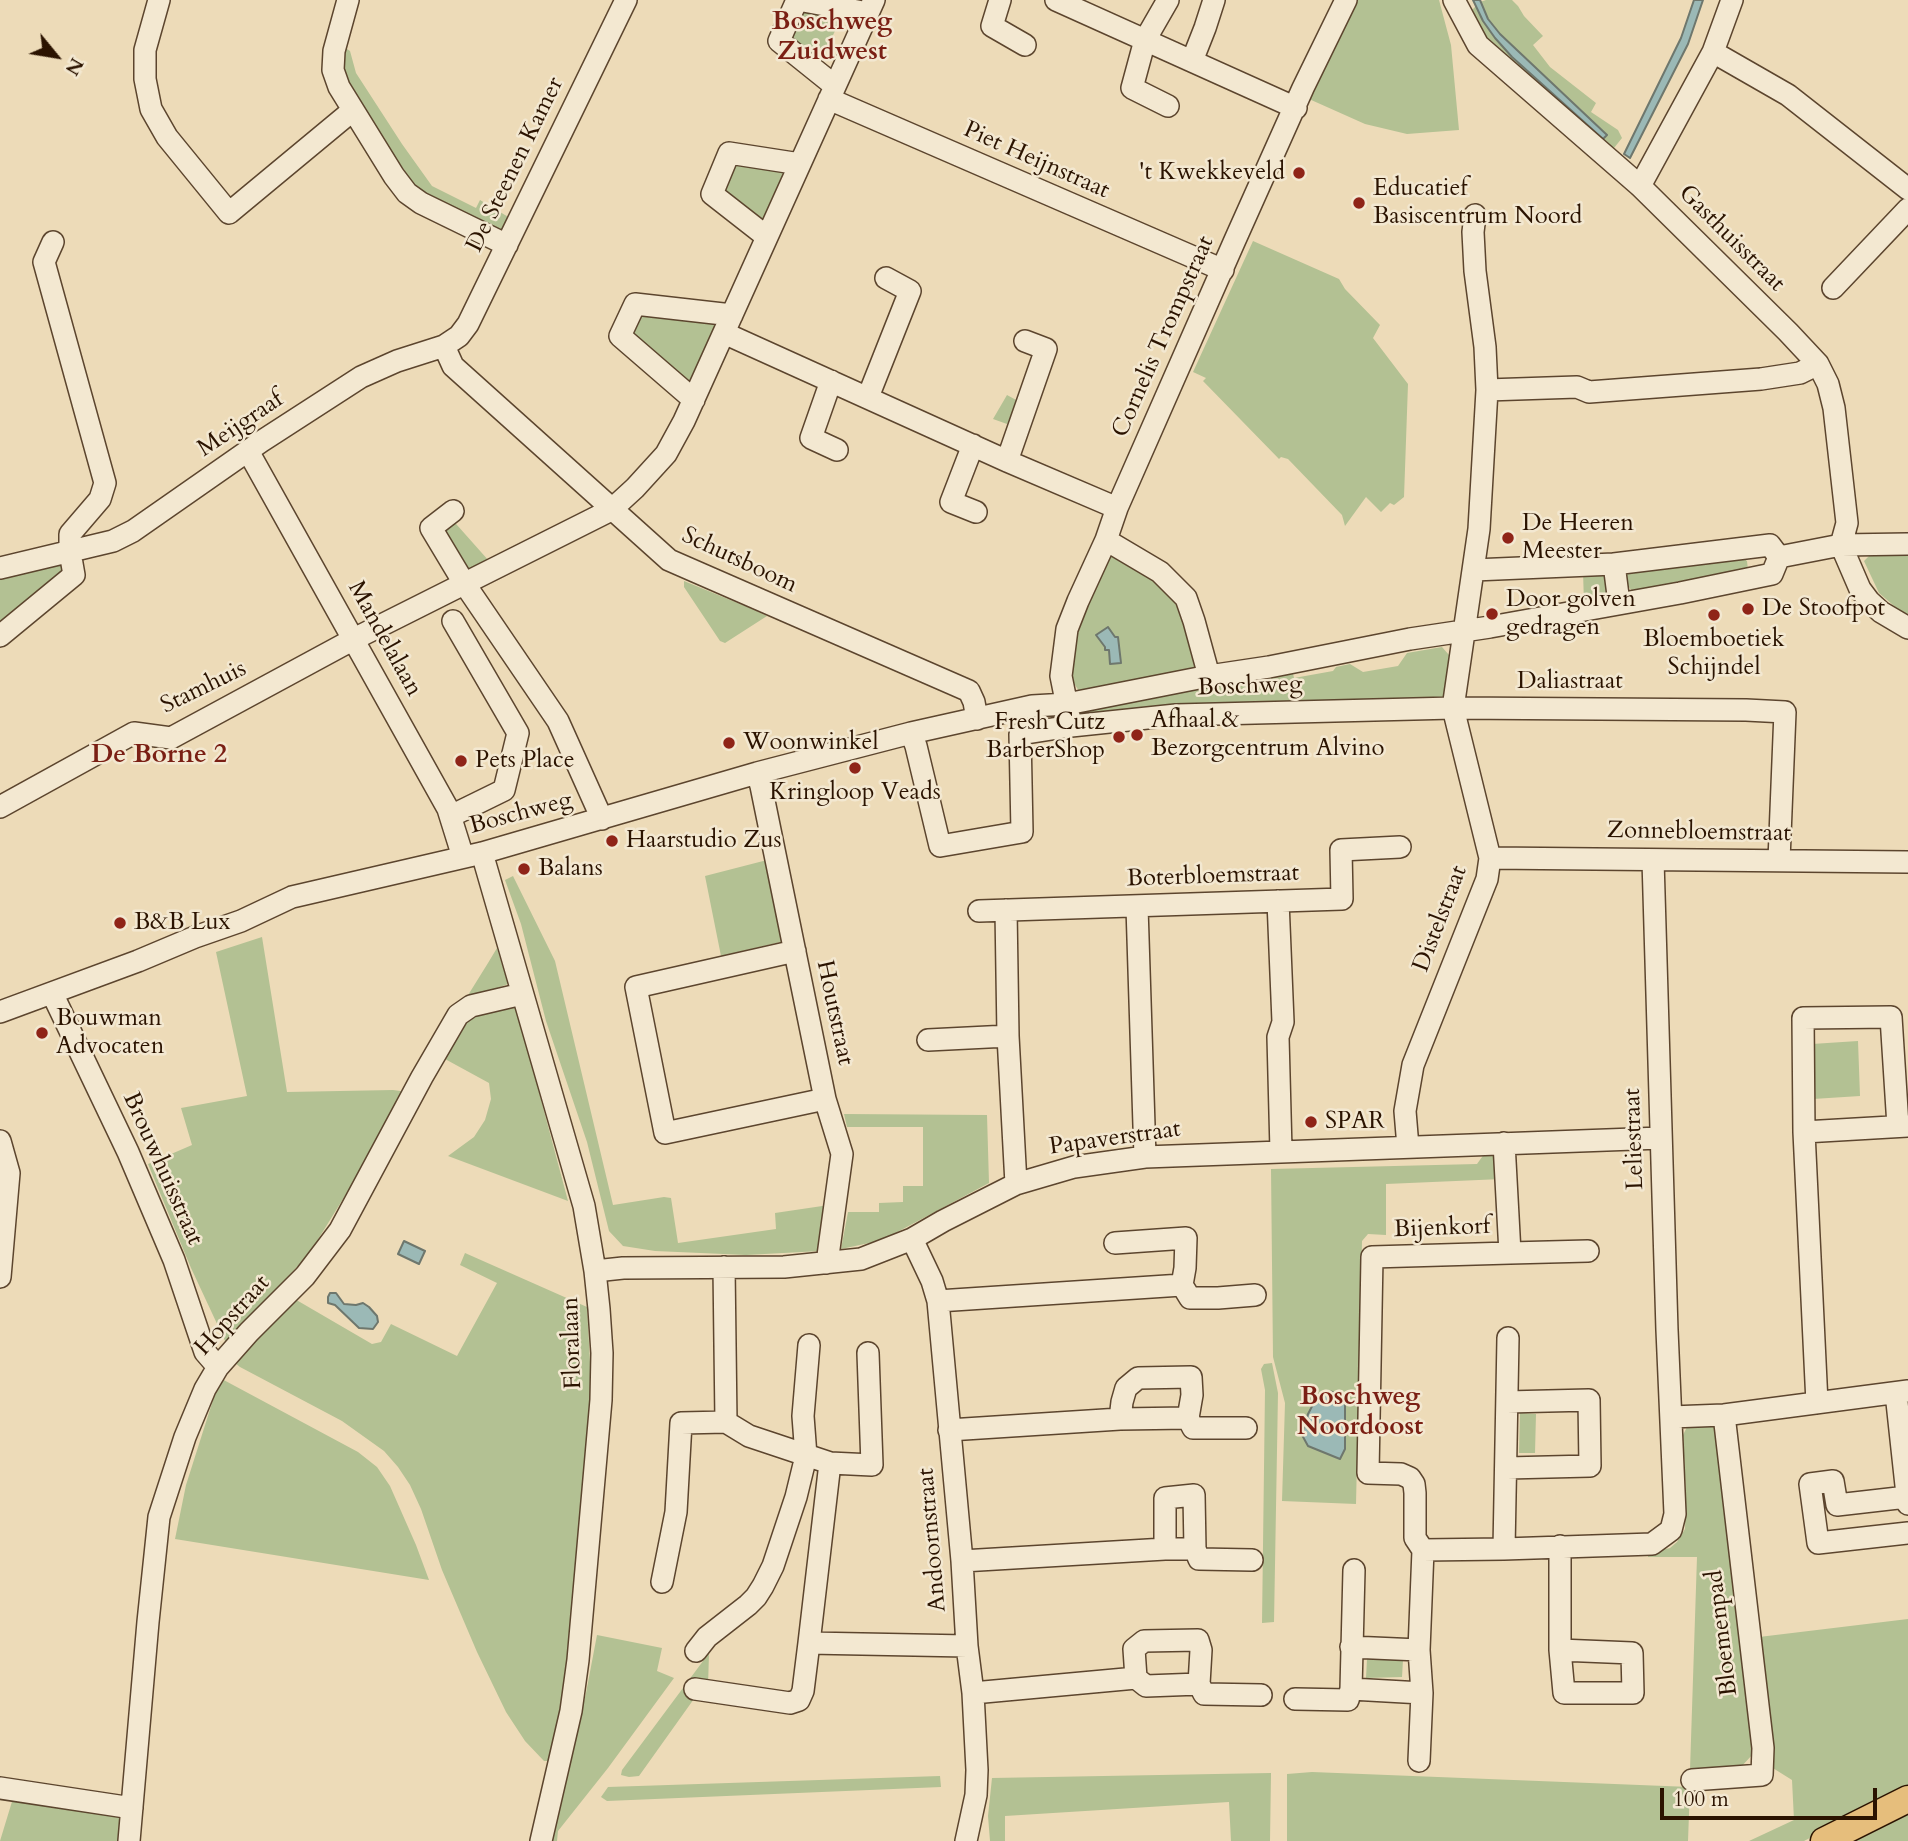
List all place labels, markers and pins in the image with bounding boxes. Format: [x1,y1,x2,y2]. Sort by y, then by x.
place label: 't Kwekkeveld [1139,159,1285,187]
marker: 't Kwekkeveld [1291,165,1307,181]
place label: Educatief Basiscentrum Noord [1373,175,1582,231]
marker: Educatief Basiscentrum Noord [1351,195,1367,211]
place label: De Heeren Meester [1522,510,1634,566]
marker: De Heeren Meester [1500,530,1516,546]
place label: Door golven gedragen [1506,586,1636,642]
place label: De Stoofpot [1762,595,1885,623]
marker: De Stoofpot [1740,601,1756,617]
marker: Door golven gedragen [1484,606,1500,622]
marker: Bloemboetiek Schijndel [1706,607,1722,623]
place label: Bloemboetiek Schijndel [1643,626,1785,682]
place label: Afhaal & Bezorgcentrum Alvino [1151,707,1385,763]
place label: Fresh Cutz BarberShop [986,709,1105,765]
marker: Afhaal & Bezorgcentrum Alvino [1129,727,1145,743]
place label: Woonwinkel [743,729,879,757]
marker: Fresh Cutz BarberShop [1111,729,1127,745]
marker: Woonwinkel [721,735,737,751]
place label: Pets Place [475,747,575,775]
marker: Pets Place [453,753,469,769]
marker: Kringloop Veads [847,760,863,776]
place label: Kringloop Veads [769,779,941,807]
place label: Haarstudio Zus [626,827,782,855]
marker: Haarstudio Zus [604,833,620,849]
place label: Balans [538,855,603,883]
marker: Balans [516,861,532,877]
place label: B&B Lux [134,909,231,937]
marker: B&B Lux [112,915,128,931]
place label: Bouwman Advocaten [56,1005,164,1061]
marker: Bouwman Advocaten [34,1025,50,1041]
place label: SPAR [1325,1108,1385,1136]
marker: SPAR [1303,1114,1319,1130]

